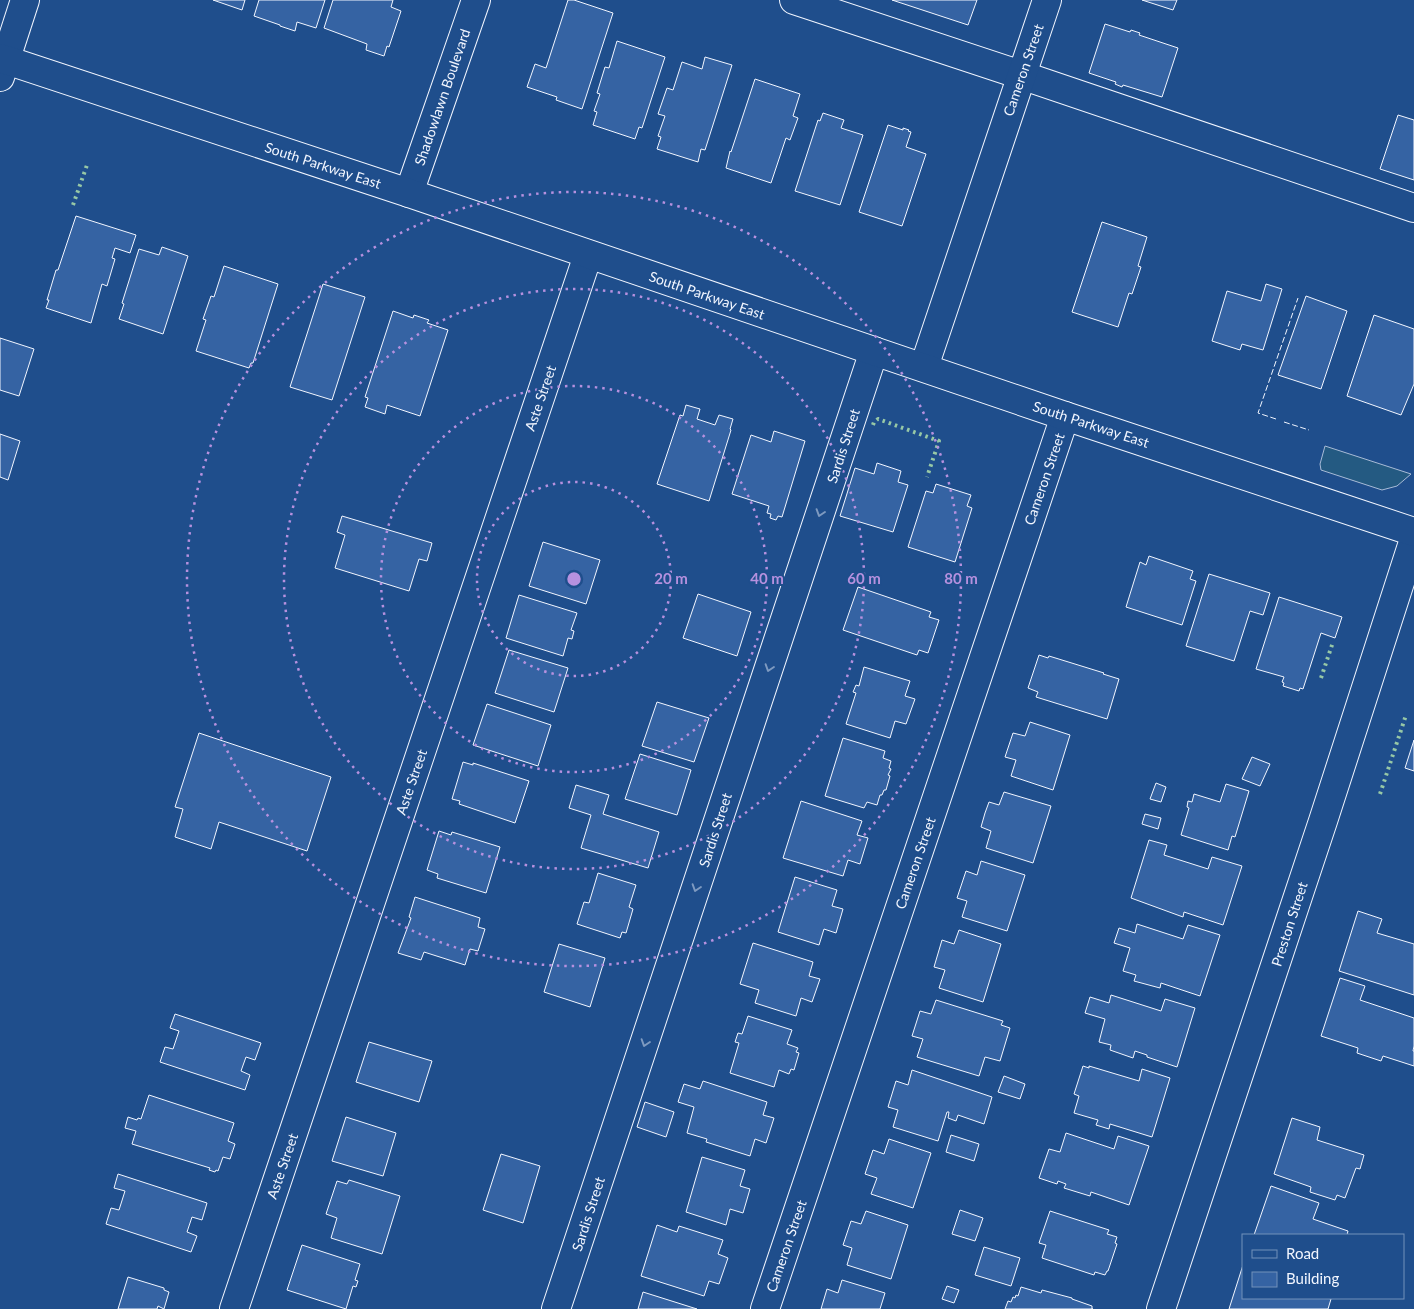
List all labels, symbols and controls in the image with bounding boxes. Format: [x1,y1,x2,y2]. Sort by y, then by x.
street label: Cameron Street [999,22,1047,118]
street label: Shadowlawn Boulevard [411,26,473,168]
street label: South Parkway East [263,138,383,192]
street label: South Parkway East [647,267,767,323]
street label: Aste Street [521,363,559,433]
street label: South Parkway East [1031,397,1151,451]
street label: Sardis Street [823,407,863,485]
street label: Cameron Street [1020,431,1068,527]
one-way arrow [816,509,826,517]
text: 20 m [654,569,688,587]
text: 40 m [750,569,784,587]
text: 60 m [847,569,881,587]
text: 80 m [944,569,978,587]
centre of rings [565,570,583,588]
one-way arrow [765,663,775,671]
street label: Aste Street [392,747,430,817]
street label: Sardis Street [695,791,735,869]
street label: Cameron Street [891,815,939,911]
street label: Preston Street [1267,880,1311,968]
one-way arrow [691,884,701,892]
one-way arrow [640,1038,650,1046]
street label: Aste Street [263,1131,301,1201]
street label: Sardis Street [568,1175,608,1253]
street label: Cameron Street [762,1198,810,1294]
legend [1242,1234,1404,1299]
text: Road [1286,1244,1319,1262]
text: Building [1286,1269,1339,1287]

